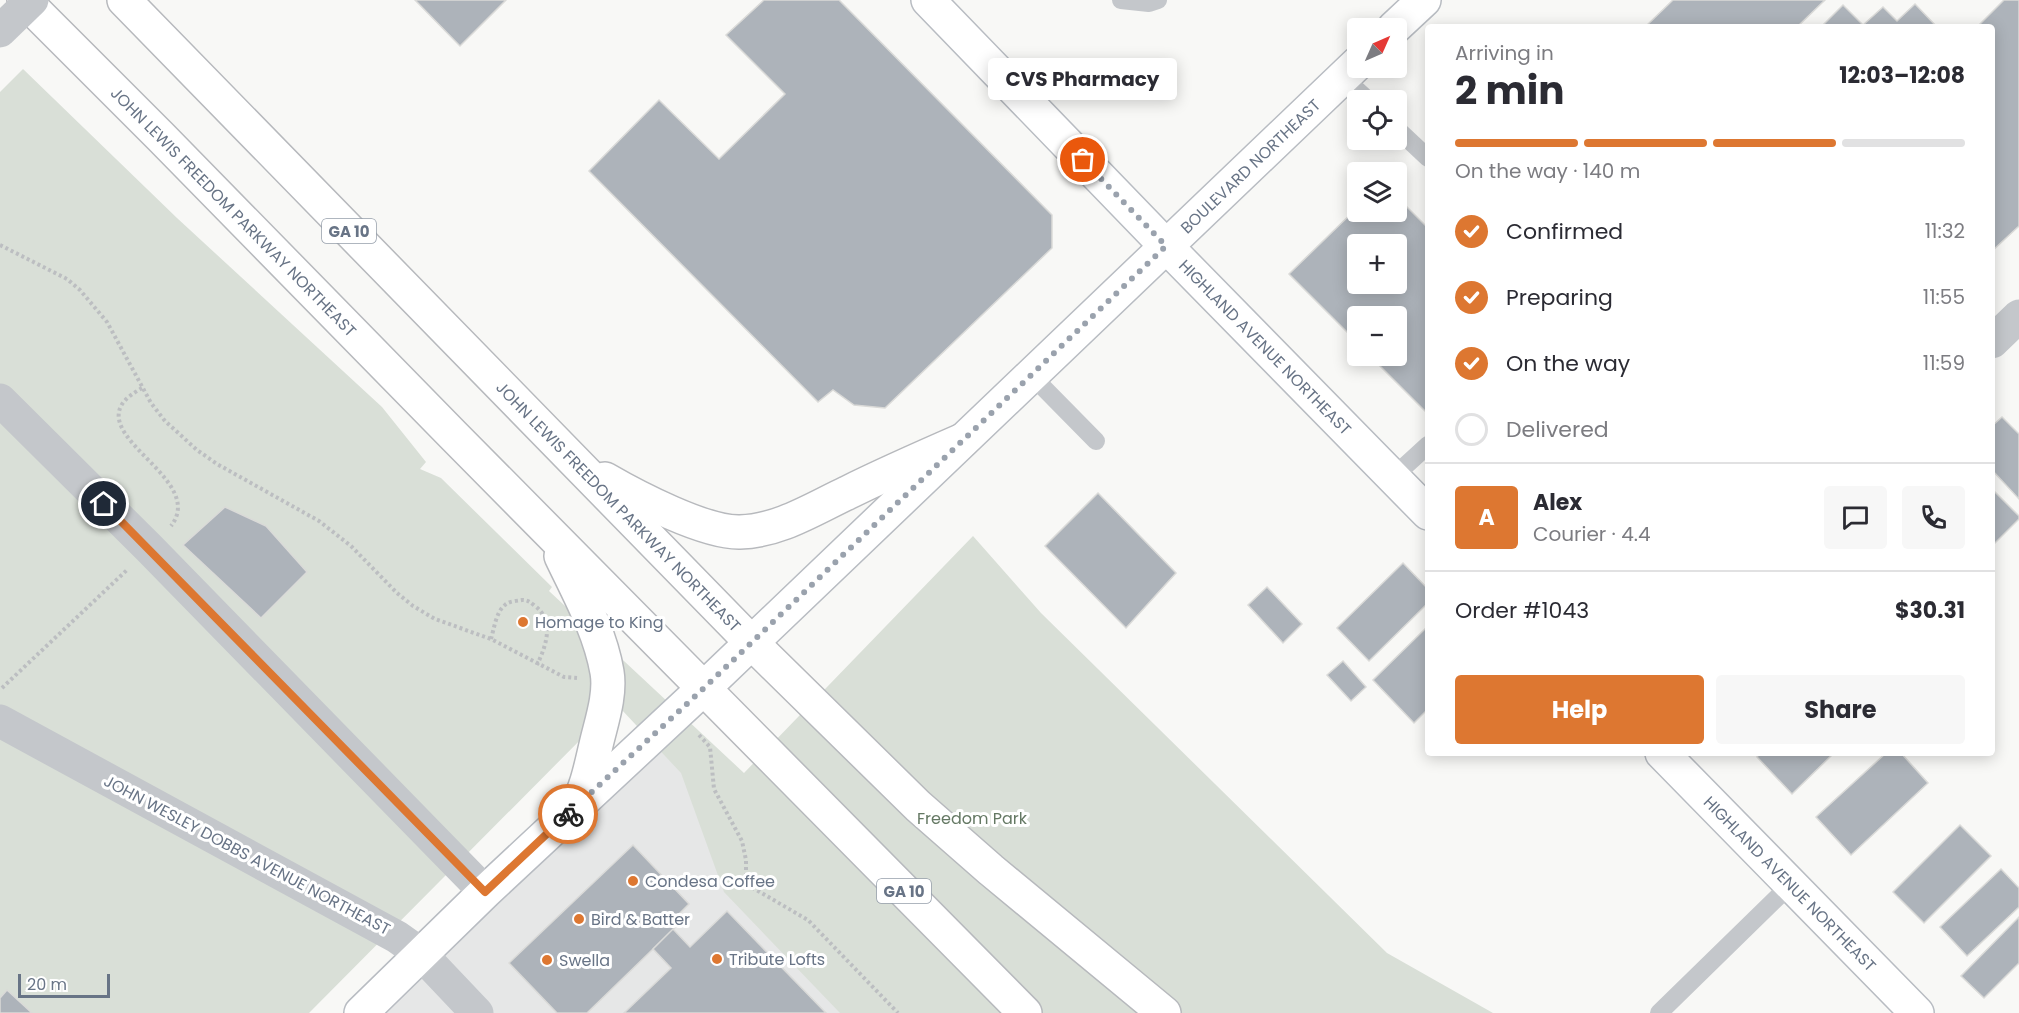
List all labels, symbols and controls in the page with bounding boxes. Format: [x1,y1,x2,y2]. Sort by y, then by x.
north arrow [1347,18,1407,78]
map controls [1347,18,1407,366]
text: Arriving in [1455,39,1554,67]
callout: CVS Pharmacy [988,58,1178,100]
text: 12:03–12:08 [1839,60,1965,91]
text: 2 min [1455,63,1565,118]
text: CVS Pharmacy [1006,65,1159,93]
street label: JOHN LEWIS FREEDOM PARKWAY NORTHEAST [106,82,362,342]
button: locate [1347,90,1407,150]
street label: BOULEVARD NORTHEAST [1175,93,1325,239]
pin [1057,134,1108,185]
icon: bag [1066,143,1099,176]
text: On the way · 140 m [1455,157,1640,185]
button: layers [1347,162,1407,222]
icon: check [1455,215,1488,248]
text: Confirmed [1506,216,1623,247]
text: 11:32 [1925,217,1965,245]
road number: GA 10 [322,219,376,243]
button: + [1347,234,1407,294]
street label: HIGHLAND AVENUE NORTHEAST [1174,254,1357,440]
icon: check [1455,281,1488,314]
text: Preparing [1506,282,1613,313]
text: 11:55 [1923,283,1965,311]
button: − [1347,306,1407,366]
icon: check [1455,347,1488,380]
text: On the way [1506,348,1630,379]
text: 11:59 [1923,349,1965,377]
street label: JOHN LEWIS FREEDOM PARKWAY NORTHEAST [491,376,747,637]
text: Delivered [1506,414,1609,445]
pin [78,478,129,529]
button: chat [1824,486,1887,549]
button: phone [1902,486,1965,549]
icon: home [87,487,120,520]
text: Alex [1533,487,1582,518]
text: A [1478,502,1495,533]
text: Courier · 4.4 [1533,520,1651,548]
text: Order #1043 [1455,595,1589,626]
text: $30.31 [1895,595,1965,626]
place label: Homage to King [535,611,664,634]
marker: Homage to King [516,615,530,629]
button: Help [1455,675,1704,744]
button: Share [1716,675,1965,744]
street label: JOHN WESLEY DOBBS AVENUE NORTHEAST [100,769,395,941]
courier [538,784,598,844]
street label: HIGHLAND AVENUE NORTHEAST [1699,791,1882,977]
icon: bike [552,798,585,831]
park label: Freedom Park [917,807,1028,830]
place label: Condesa Coffee [645,870,775,893]
marker: Condesa Coffee [626,874,640,888]
road number: GA 10 [877,879,931,903]
place label: Bird & Batter [591,908,690,931]
marker: Bird & Batter [572,912,586,926]
place label: Tribute Lofts [729,948,825,971]
place label: Swella [559,949,610,972]
marker: Tribute Lofts [710,952,724,966]
marker: Swella [540,953,554,967]
scale bar [18,971,110,998]
text: 20 m [27,973,67,996]

